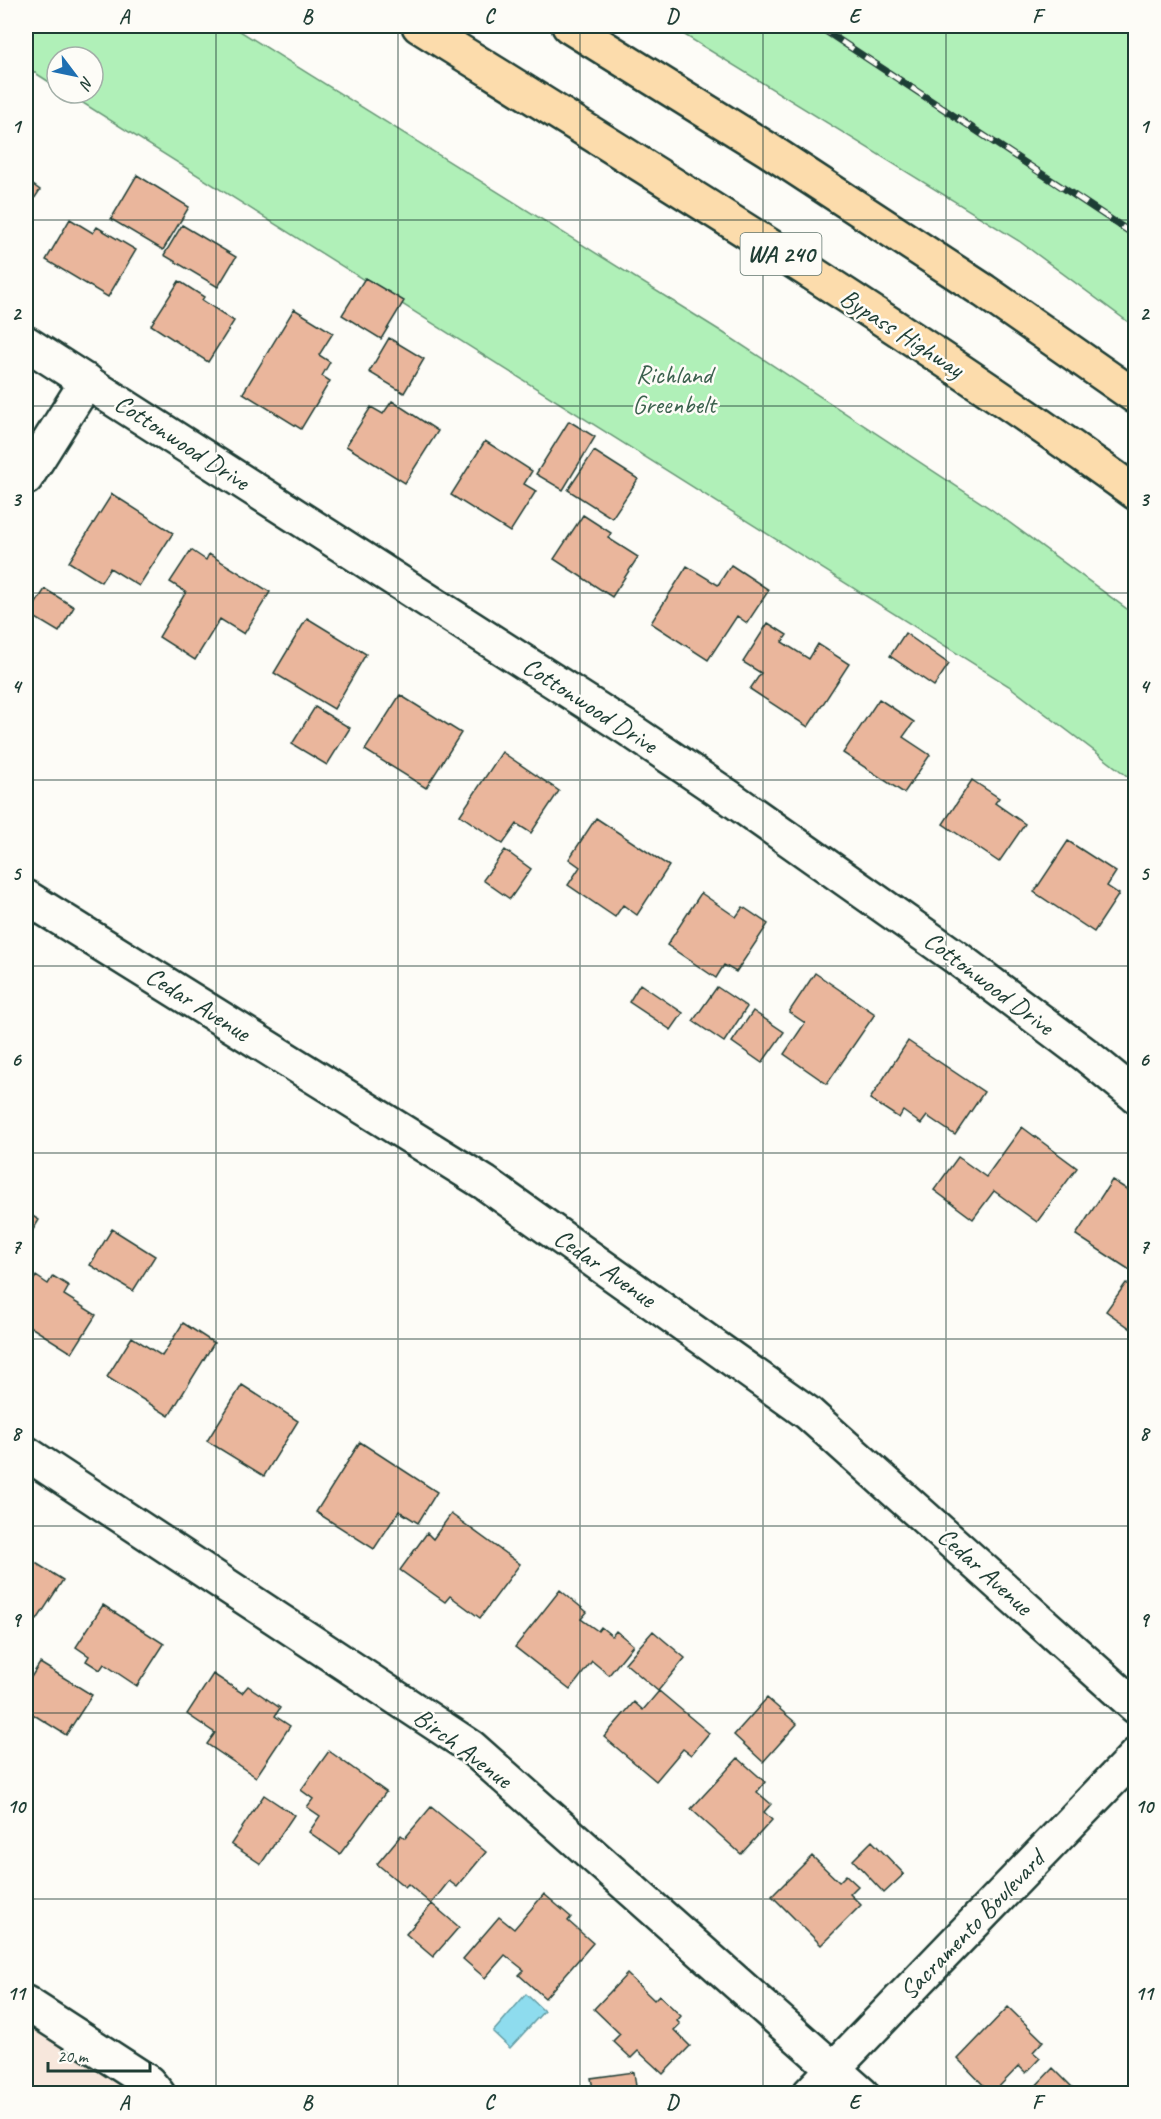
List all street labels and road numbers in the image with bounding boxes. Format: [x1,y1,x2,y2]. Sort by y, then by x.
road number: WA 240 [740,233,822,275]
street label: Bypass Highway [834,281,972,386]
street label: Cottonwood Drive [108,386,257,499]
street label: Cottonwood Drive [516,649,665,762]
street label: Cottonwood Drive [918,923,1062,1043]
street label: Cedar Avenue [140,959,258,1050]
street label: Cedar Avenue [548,1221,664,1316]
street label: Cedar Avenue [931,1520,1041,1623]
street label: Birch Avenue [407,1700,520,1797]
street label: Sacramento Boulevard [892,1841,1054,2007]

